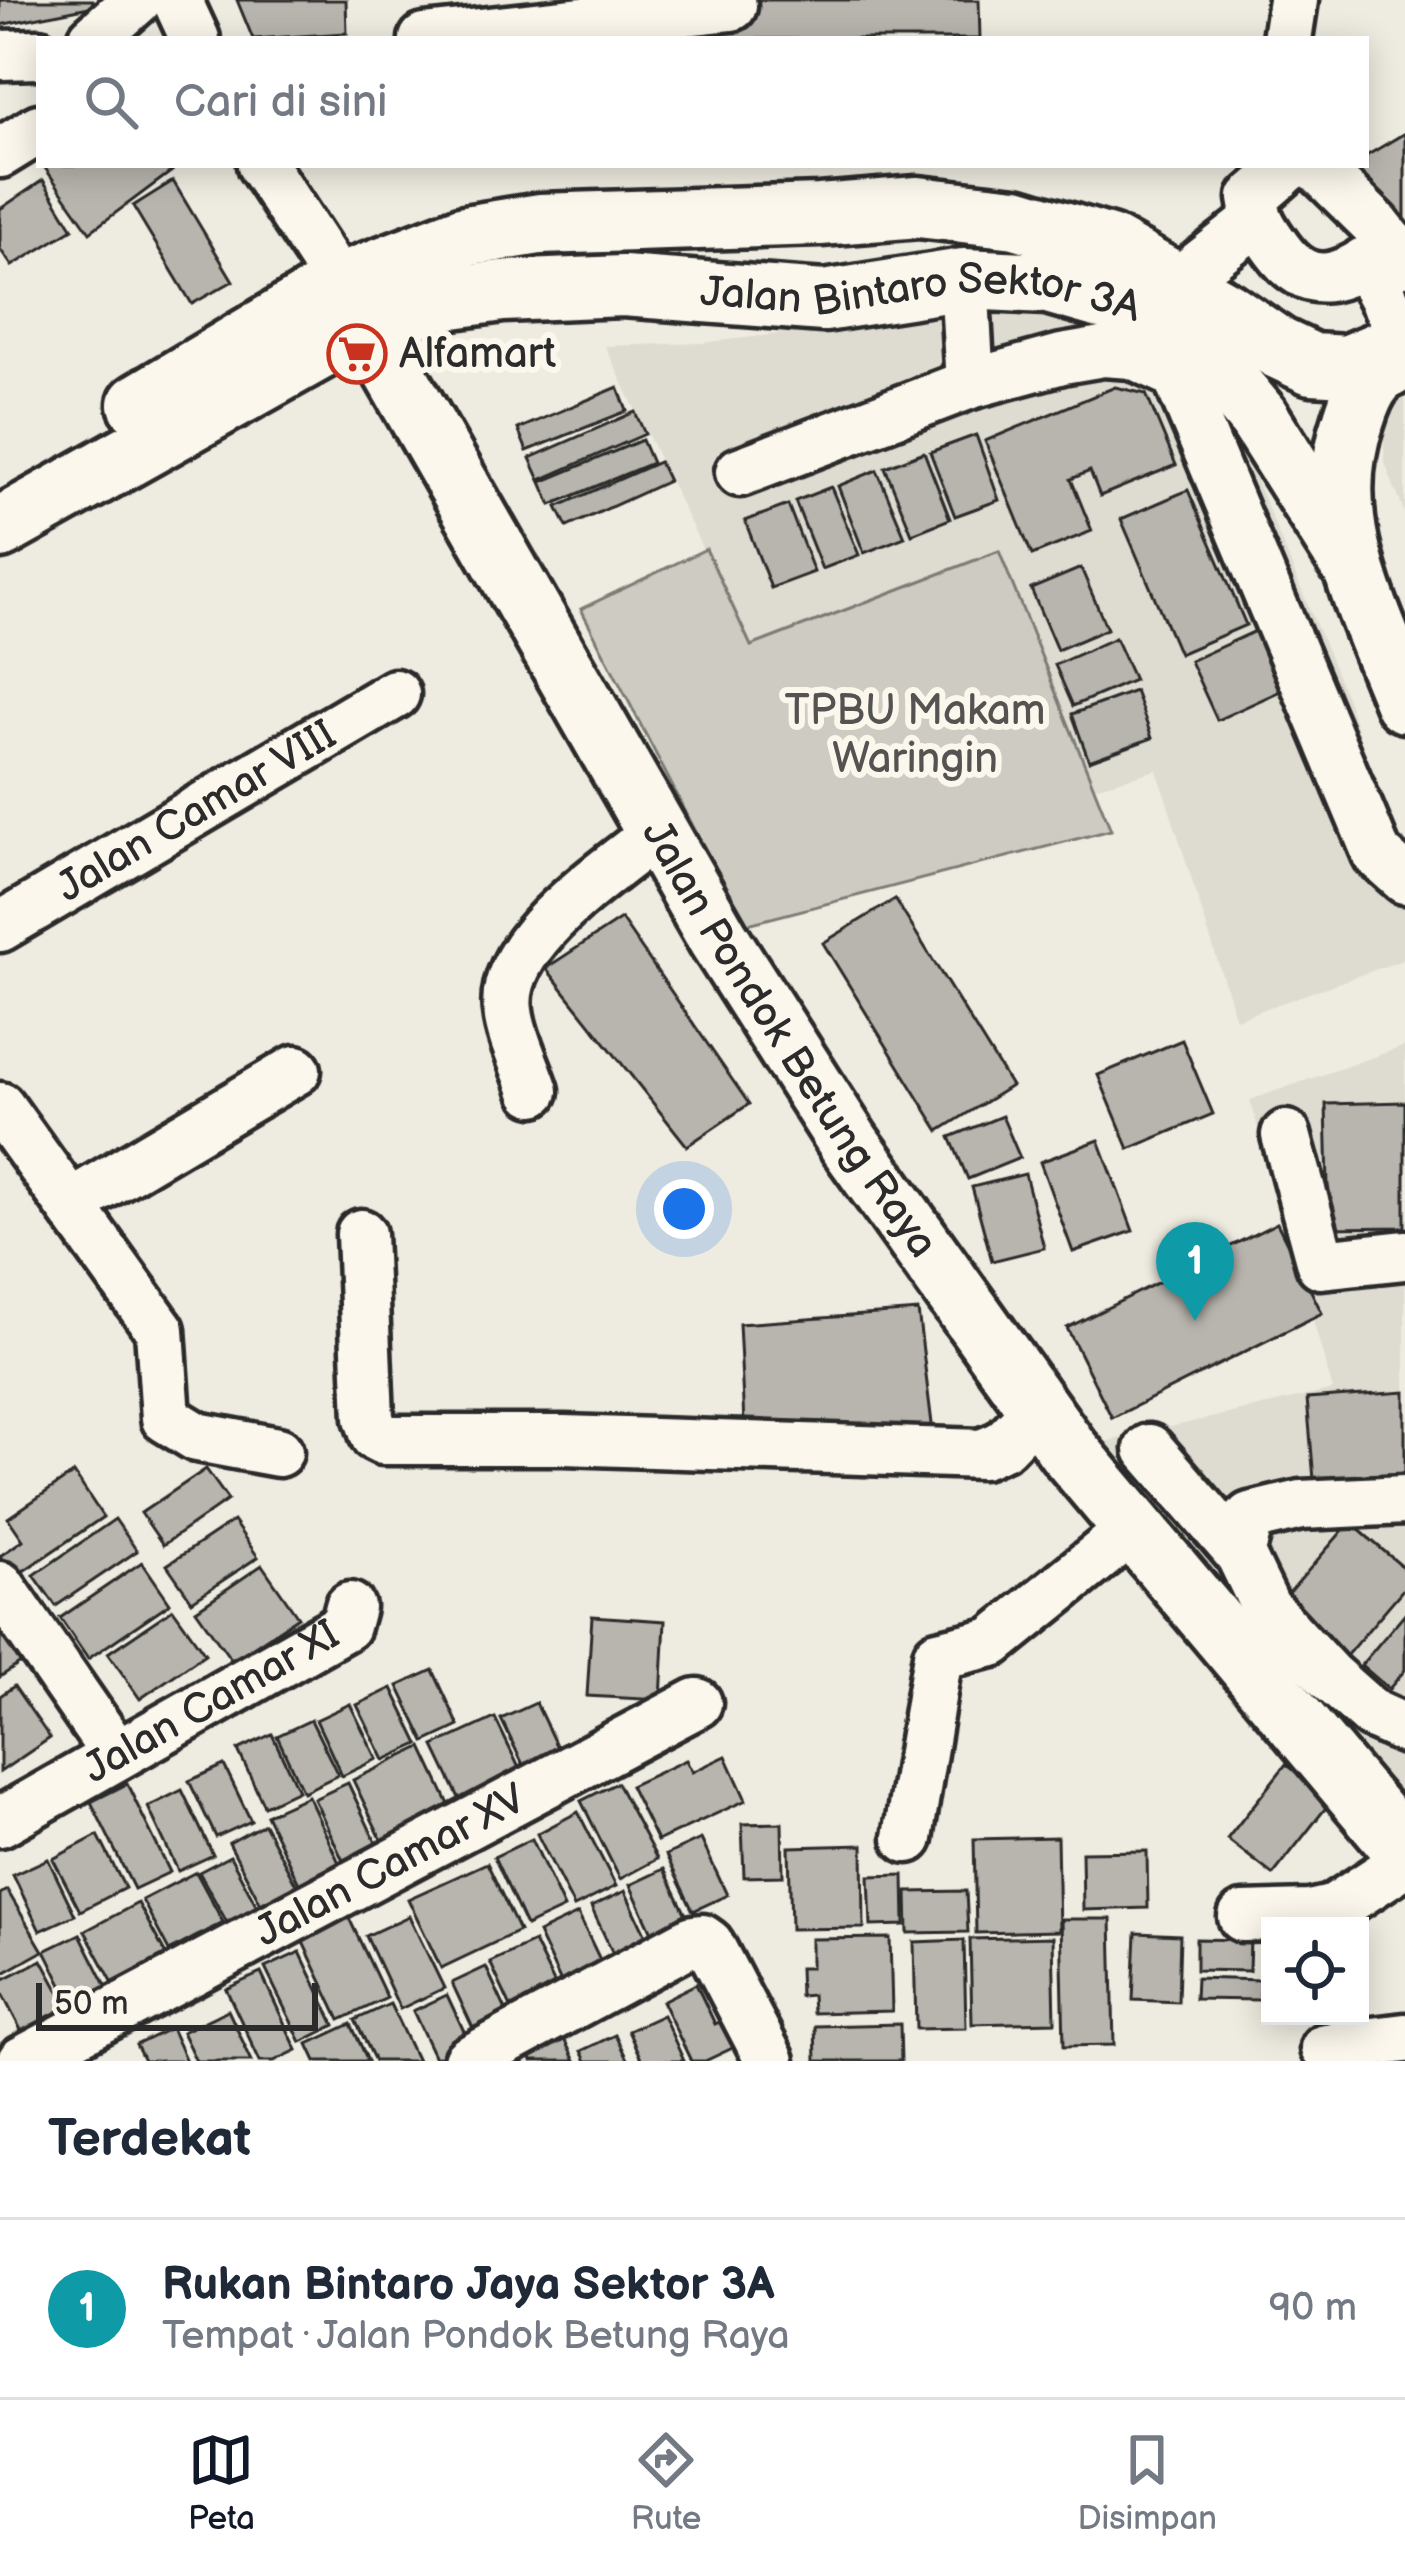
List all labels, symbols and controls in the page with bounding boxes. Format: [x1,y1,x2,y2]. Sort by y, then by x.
search box [36,36,1369,168]
icon: search [78,69,144,135]
text: Cari di sini [174,75,388,130]
street label: Jalan Bintaro Sektor 3A [699,253,1147,334]
supermarket icon: Alfamart [326,323,388,385]
place label: Alfamart [399,329,556,380]
park label: TPBU Makam Waringin [785,686,1045,785]
street label: Jalan Camar VIII [48,709,345,913]
street label: Jalan Pondok Betung Raya [631,812,948,1268]
your location [654,1179,714,1239]
pin: 1 [1156,1222,1234,1321]
street label: Jalan Camar XI [74,1609,348,1795]
street label: Jalan Camar XV [247,1773,534,1958]
map controls [1261,1917,1369,2025]
button: locate [1261,1917,1369,2025]
scale bar [36,1977,318,2030]
text: 50 m [54,1984,129,2024]
text: Terdekat [48,2109,251,2170]
text: Rukan Bintaro Jaya Sektor 3A [162,2258,774,2313]
text: 1 [79,2285,95,2332]
text: 90 m [1269,2285,1357,2332]
text: Tempat · Jalan Pondok Betung Raya [162,2313,790,2360]
tab: Peta [188,2427,255,2539]
tab: Rute [631,2427,701,2539]
tab: Disimpan [1077,2427,1217,2539]

